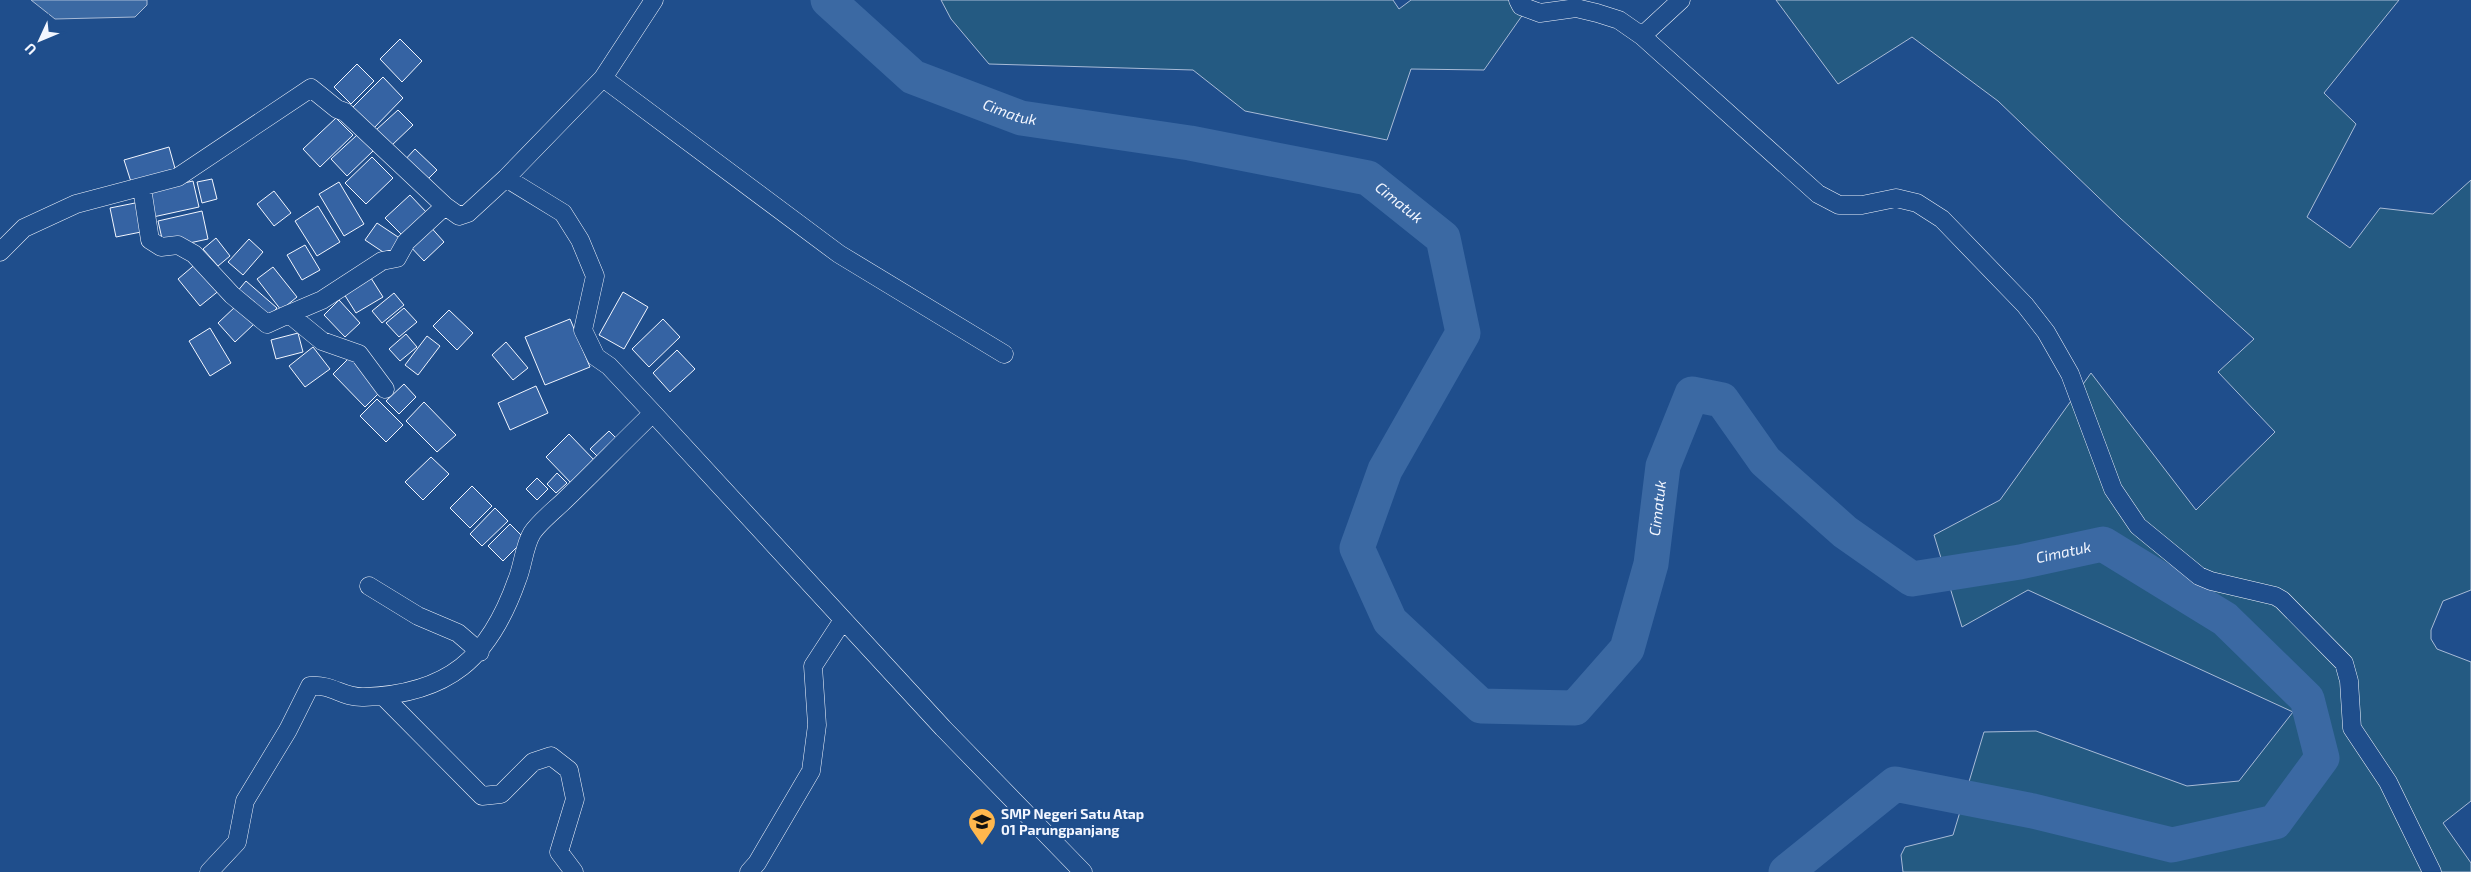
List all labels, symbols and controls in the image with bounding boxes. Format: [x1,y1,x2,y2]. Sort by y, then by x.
north arrow [15,15,65,65]
text: U [21,40,40,59]
water label: Cimatuk [981,94,1038,128]
water label: Cimatuk [1372,177,1427,227]
water label: Cimatuk [1645,479,1669,537]
water label: Cimatuk [2034,537,2093,566]
place label: SMP Negeri Satu Atap 01 Parungpanjang [1001,805,1144,838]
school or university icon: SMP Negeri Satu Atap 01 Parungpanjang [967,807,997,846]

